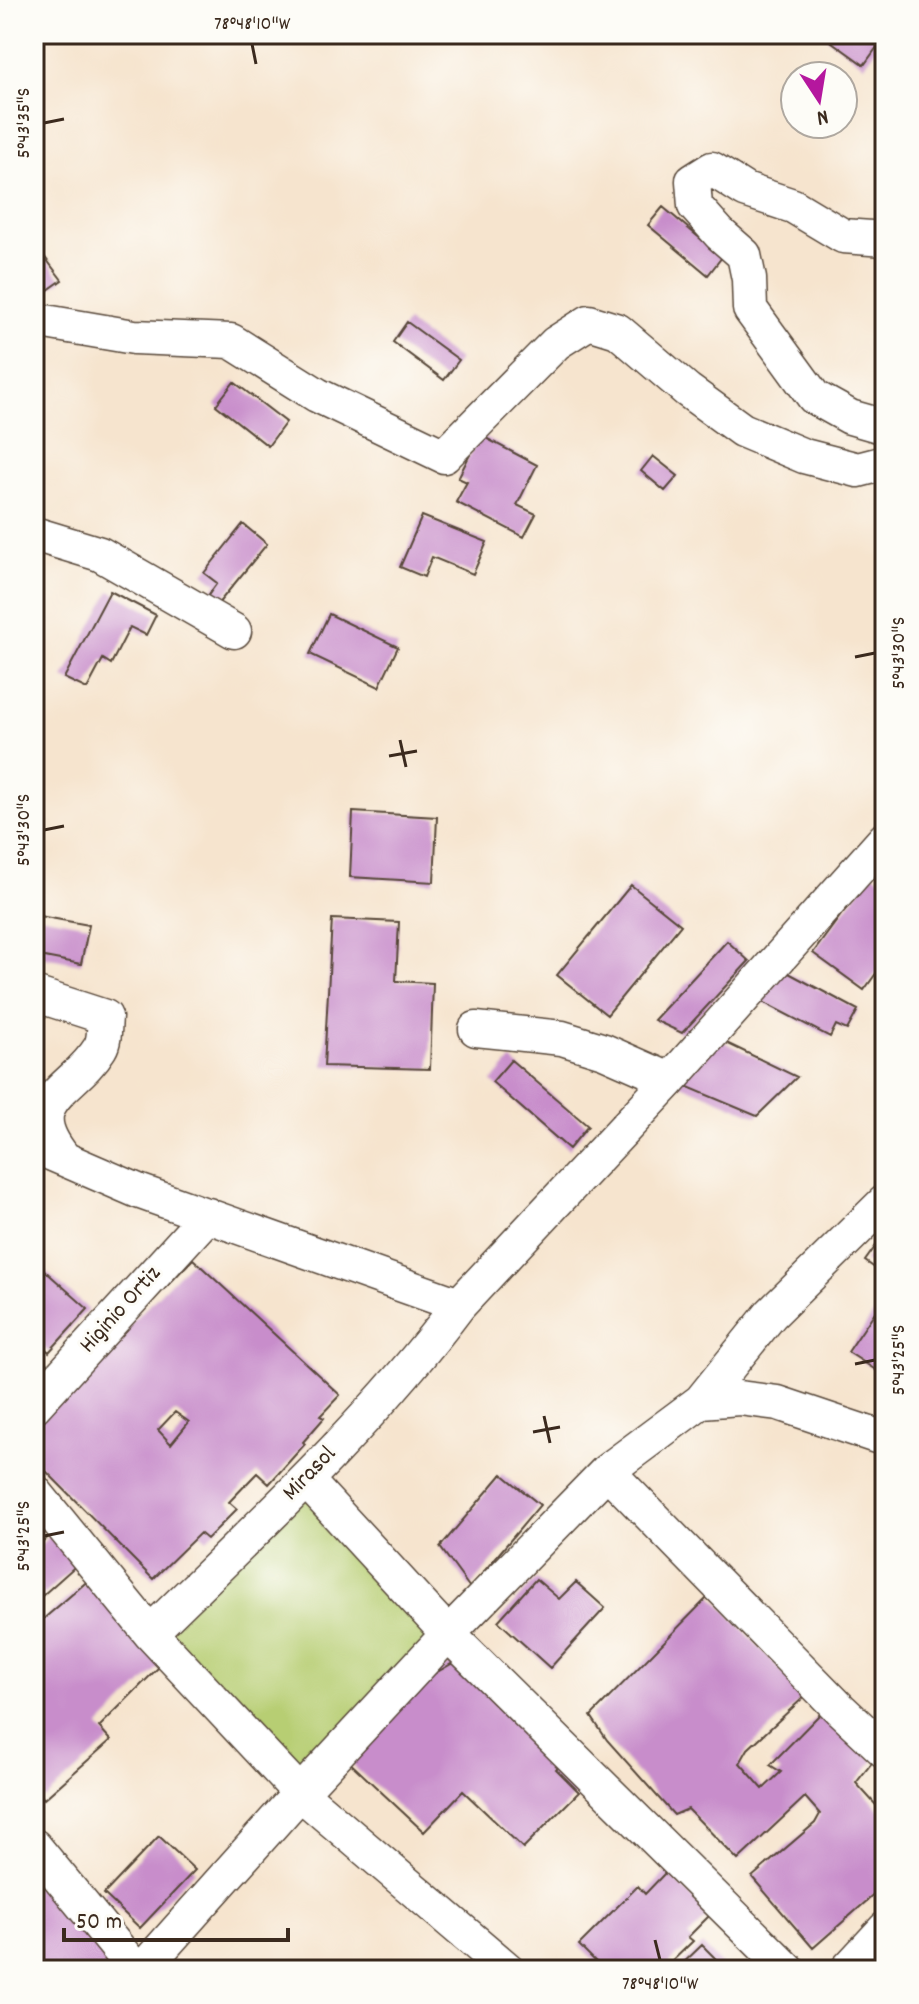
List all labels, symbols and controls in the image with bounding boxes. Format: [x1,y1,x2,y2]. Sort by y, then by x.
text: 78°48'10"W [214,11,291,39]
north arrow [779,60,859,140]
text: 5°43'35"S [11,88,39,158]
text: N [814,100,831,132]
text: 5°43'30"S [886,617,914,689]
text: 5°43'30"S [11,794,39,866]
street label: Higinio Ortiz [72,1258,170,1362]
text: 5°43'25"S [886,1325,914,1395]
street label: Mirasol [275,1439,345,1509]
text: 5°43'25"S [11,1501,39,1571]
scale bar [64,1892,288,1942]
text: 50 m [76,1906,122,1940]
text: 78°48'10"W [622,1971,699,1999]

